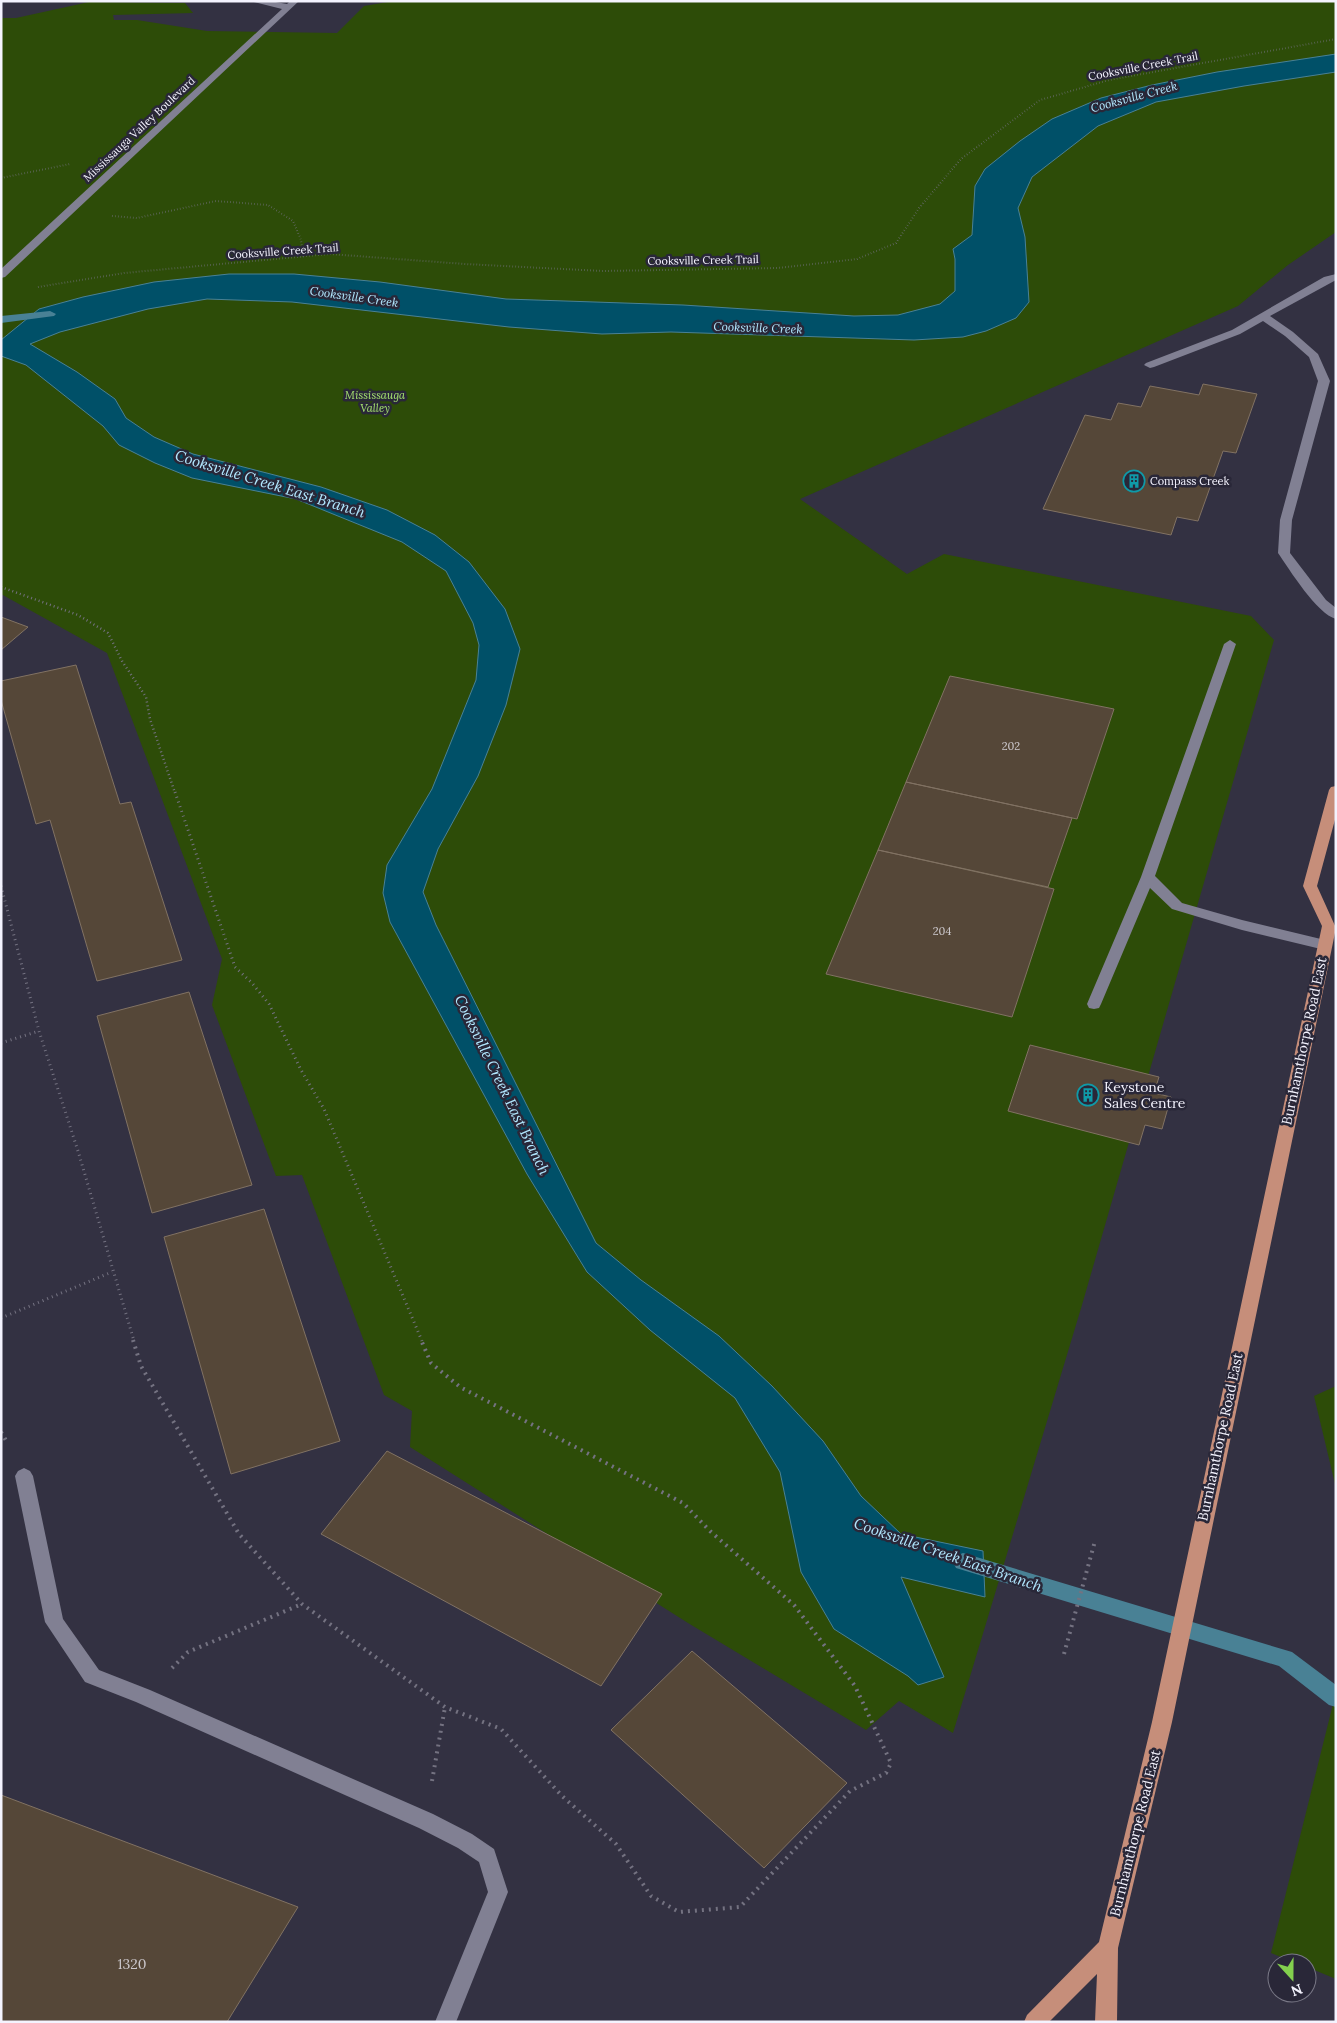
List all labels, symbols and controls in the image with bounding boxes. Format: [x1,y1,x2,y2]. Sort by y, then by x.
street label: Cooksville Creek Trail [1087,48,1199,84]
street label: Mississauga Valley Boulevard [80,73,198,185]
water label: Cooksville Creek [1089,78,1179,115]
street label: Cooksville Creek Trail [227,240,339,262]
street label: Cooksville Creek Trail [647,252,759,268]
water label: Cooksville Creek [309,283,399,310]
water label: Cooksville Creek [713,318,803,337]
park label: Mississauga Valley [345,388,406,415]
water label: Cooksville Creek East Branch [173,446,368,522]
building icon: Compass Creek [1122,469,1146,493]
place label: Compass Creek [1150,474,1230,488]
house number: 202 [1002,739,1020,753]
house number: 204 [933,924,951,938]
street label: Burnhamthorpe Road East [1277,955,1331,1127]
water label: Cooksville Creek East Branch [451,992,555,1178]
place label: Keystone Sales Centre [1104,1078,1186,1112]
building icon: Keystone Sales Centre [1076,1083,1100,1107]
street label: Burnhamthorpe Road East [1193,1351,1247,1523]
water label: Cooksville Creek East Branch [852,1513,1045,1596]
street label: Burnhamthorpe Road East [1106,1747,1165,1918]
north arrow [1267,1953,1317,2003]
house number: 1320 [117,1955,147,1973]
text: N [1288,1980,1305,2001]

